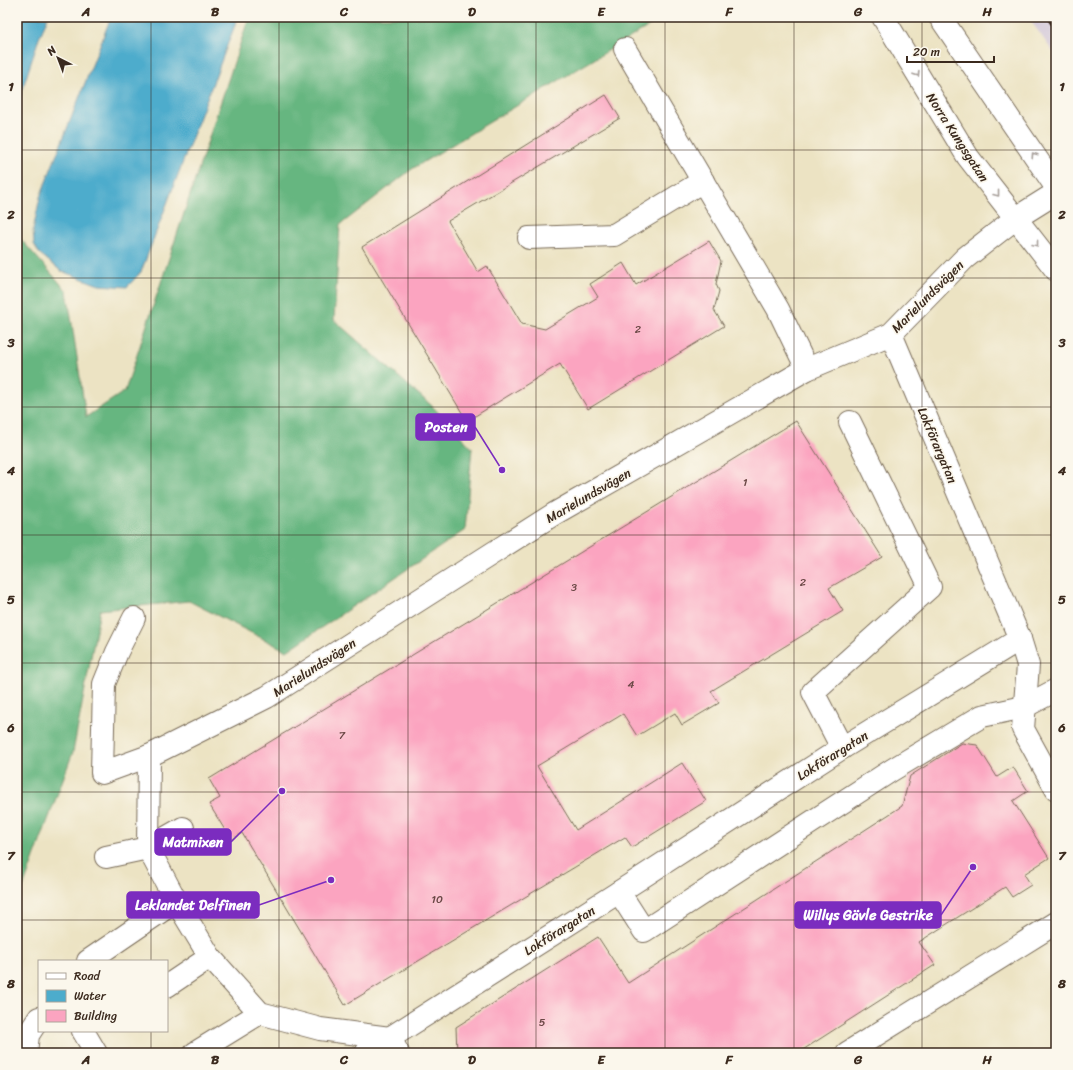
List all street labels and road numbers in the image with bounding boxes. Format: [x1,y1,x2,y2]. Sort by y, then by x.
street label: Norra Kungsgatan [920,88,995,187]
street label: Marielundsvägen [885,254,969,338]
street label: Lokförargatan [911,404,964,487]
street label: Marielundsvägen [541,462,635,529]
street label: Marielundsvägen [268,632,361,703]
street label: Lokförargatan [792,724,873,787]
street label: Lokförargatan [519,899,600,962]

